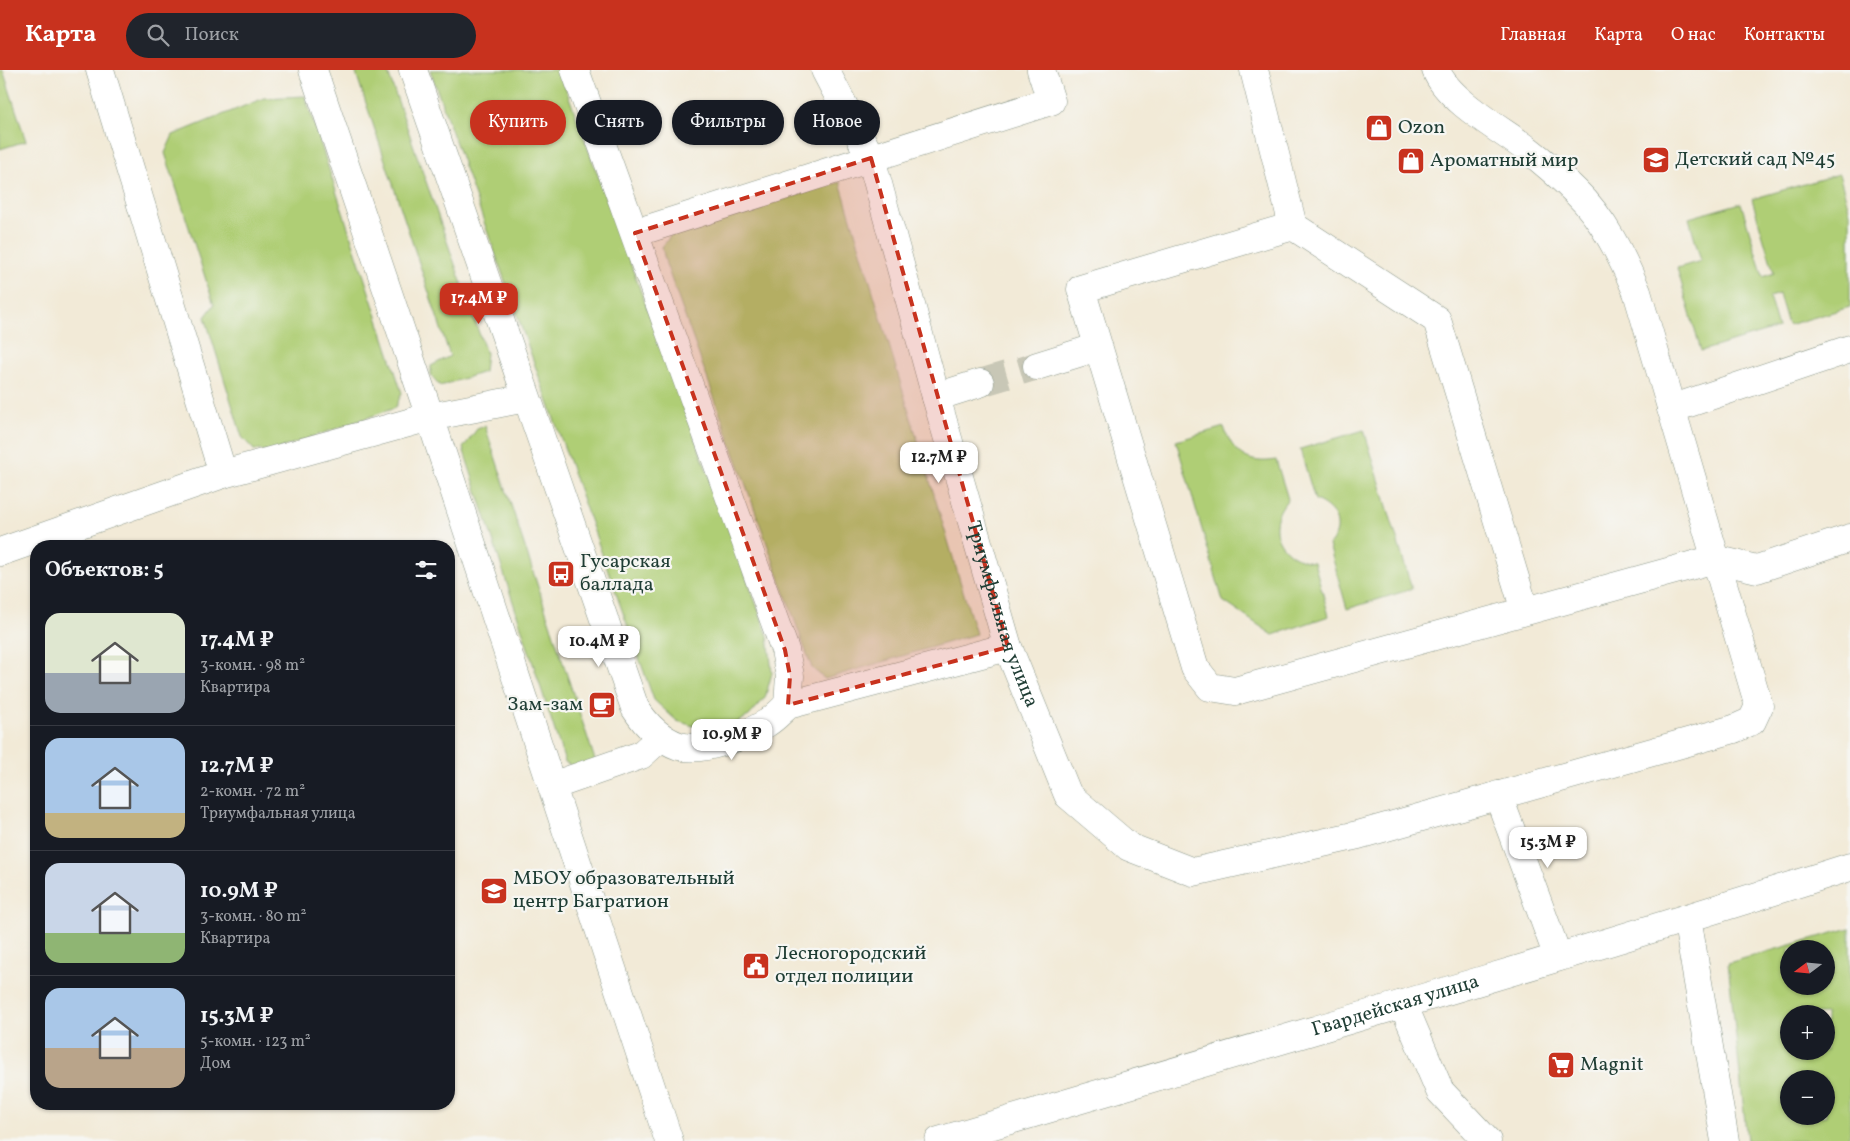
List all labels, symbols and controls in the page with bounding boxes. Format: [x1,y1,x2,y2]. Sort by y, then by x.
search box [126,13,476,58]
text: Карта [25,18,96,52]
icon: search [144,21,172,49]
text: Поиск [184,22,239,48]
text: Главная [1500,23,1566,48]
text: Карта [1594,23,1643,48]
text: О нас [1671,23,1716,48]
text: Контакты [1744,23,1825,48]
chip: Купить [470,100,566,145]
chip: Снять [576,100,662,145]
chip: Фильтры [672,100,784,145]
chip: Новое [794,100,880,145]
shop icon: Ozon [1364,113,1394,143]
place label: Ozon [1398,114,1445,142]
school or university icon: Детский сад №45 [1641,145,1671,175]
shop icon: Ароматный мир [1396,146,1426,176]
place label: Детский сад №45 [1675,146,1835,174]
place label: Ароматный мир [1430,147,1578,175]
pin: 17.4M ₽ [433,282,525,325]
text: 17.4M ₽ [451,288,507,310]
pin: 12.7M ₽ [893,442,985,484]
text: 12.7M ₽ [911,447,967,469]
street label: Триумфальная улица [958,518,1045,712]
place label: Гусарская баллада [580,548,671,599]
text: Объектов: 5 [45,556,164,585]
icon: filters [412,556,440,584]
bus stop icon: Гусарская баллада [546,559,576,589]
text: 17.4M ₽ [200,626,274,655]
pin: 10.4M ₽ [553,626,645,668]
text: 10.4M ₽ [569,631,629,653]
icon: home [85,633,145,693]
text: 3-комн. · 98 m² [200,655,305,677]
text: Квартира [200,677,270,699]
cafe icon: Зам-зам [587,690,617,720]
place label: Зам-зам [507,691,583,719]
pin: 10.9M ₽ [686,718,778,761]
text: 10.9M ₽ [702,724,762,746]
text: 12.7M ₽ [200,752,274,781]
icon: home [85,758,145,818]
text: 2-комн. · 72 m² [200,781,305,803]
text: Триумфальная улица [200,803,356,825]
pin: 15.3M ₽ [1502,826,1594,869]
text: 15.3M ₽ [1520,832,1576,854]
place label: МБОУ образовательный центр Багратион [513,865,735,916]
school or university icon: МБОУ образовательный центр Багратион [479,876,509,906]
text: 10.9M ₽ [200,877,278,906]
icon: home [85,883,145,943]
text: 3-комн. · 80 m² [200,906,307,928]
text: Квартира [200,928,270,950]
place label: Лесногородский отдел полиции [775,940,926,991]
north arrow [1780,940,1835,995]
map controls [1780,940,1835,1125]
public building icon: Лесногородский отдел полиции [741,951,771,981]
street label: Гвардейская улица [1308,968,1483,1044]
text: 15.3M ₽ [200,1002,274,1031]
button: + [1780,1005,1835,1060]
icon: home [85,1008,145,1068]
text: 5-комн. · 123 m² [200,1031,311,1053]
supermarket icon: Magnit [1546,1050,1576,1080]
place label: Magnit [1580,1051,1644,1079]
text: Дом [200,1053,231,1075]
button: − [1780,1070,1835,1125]

